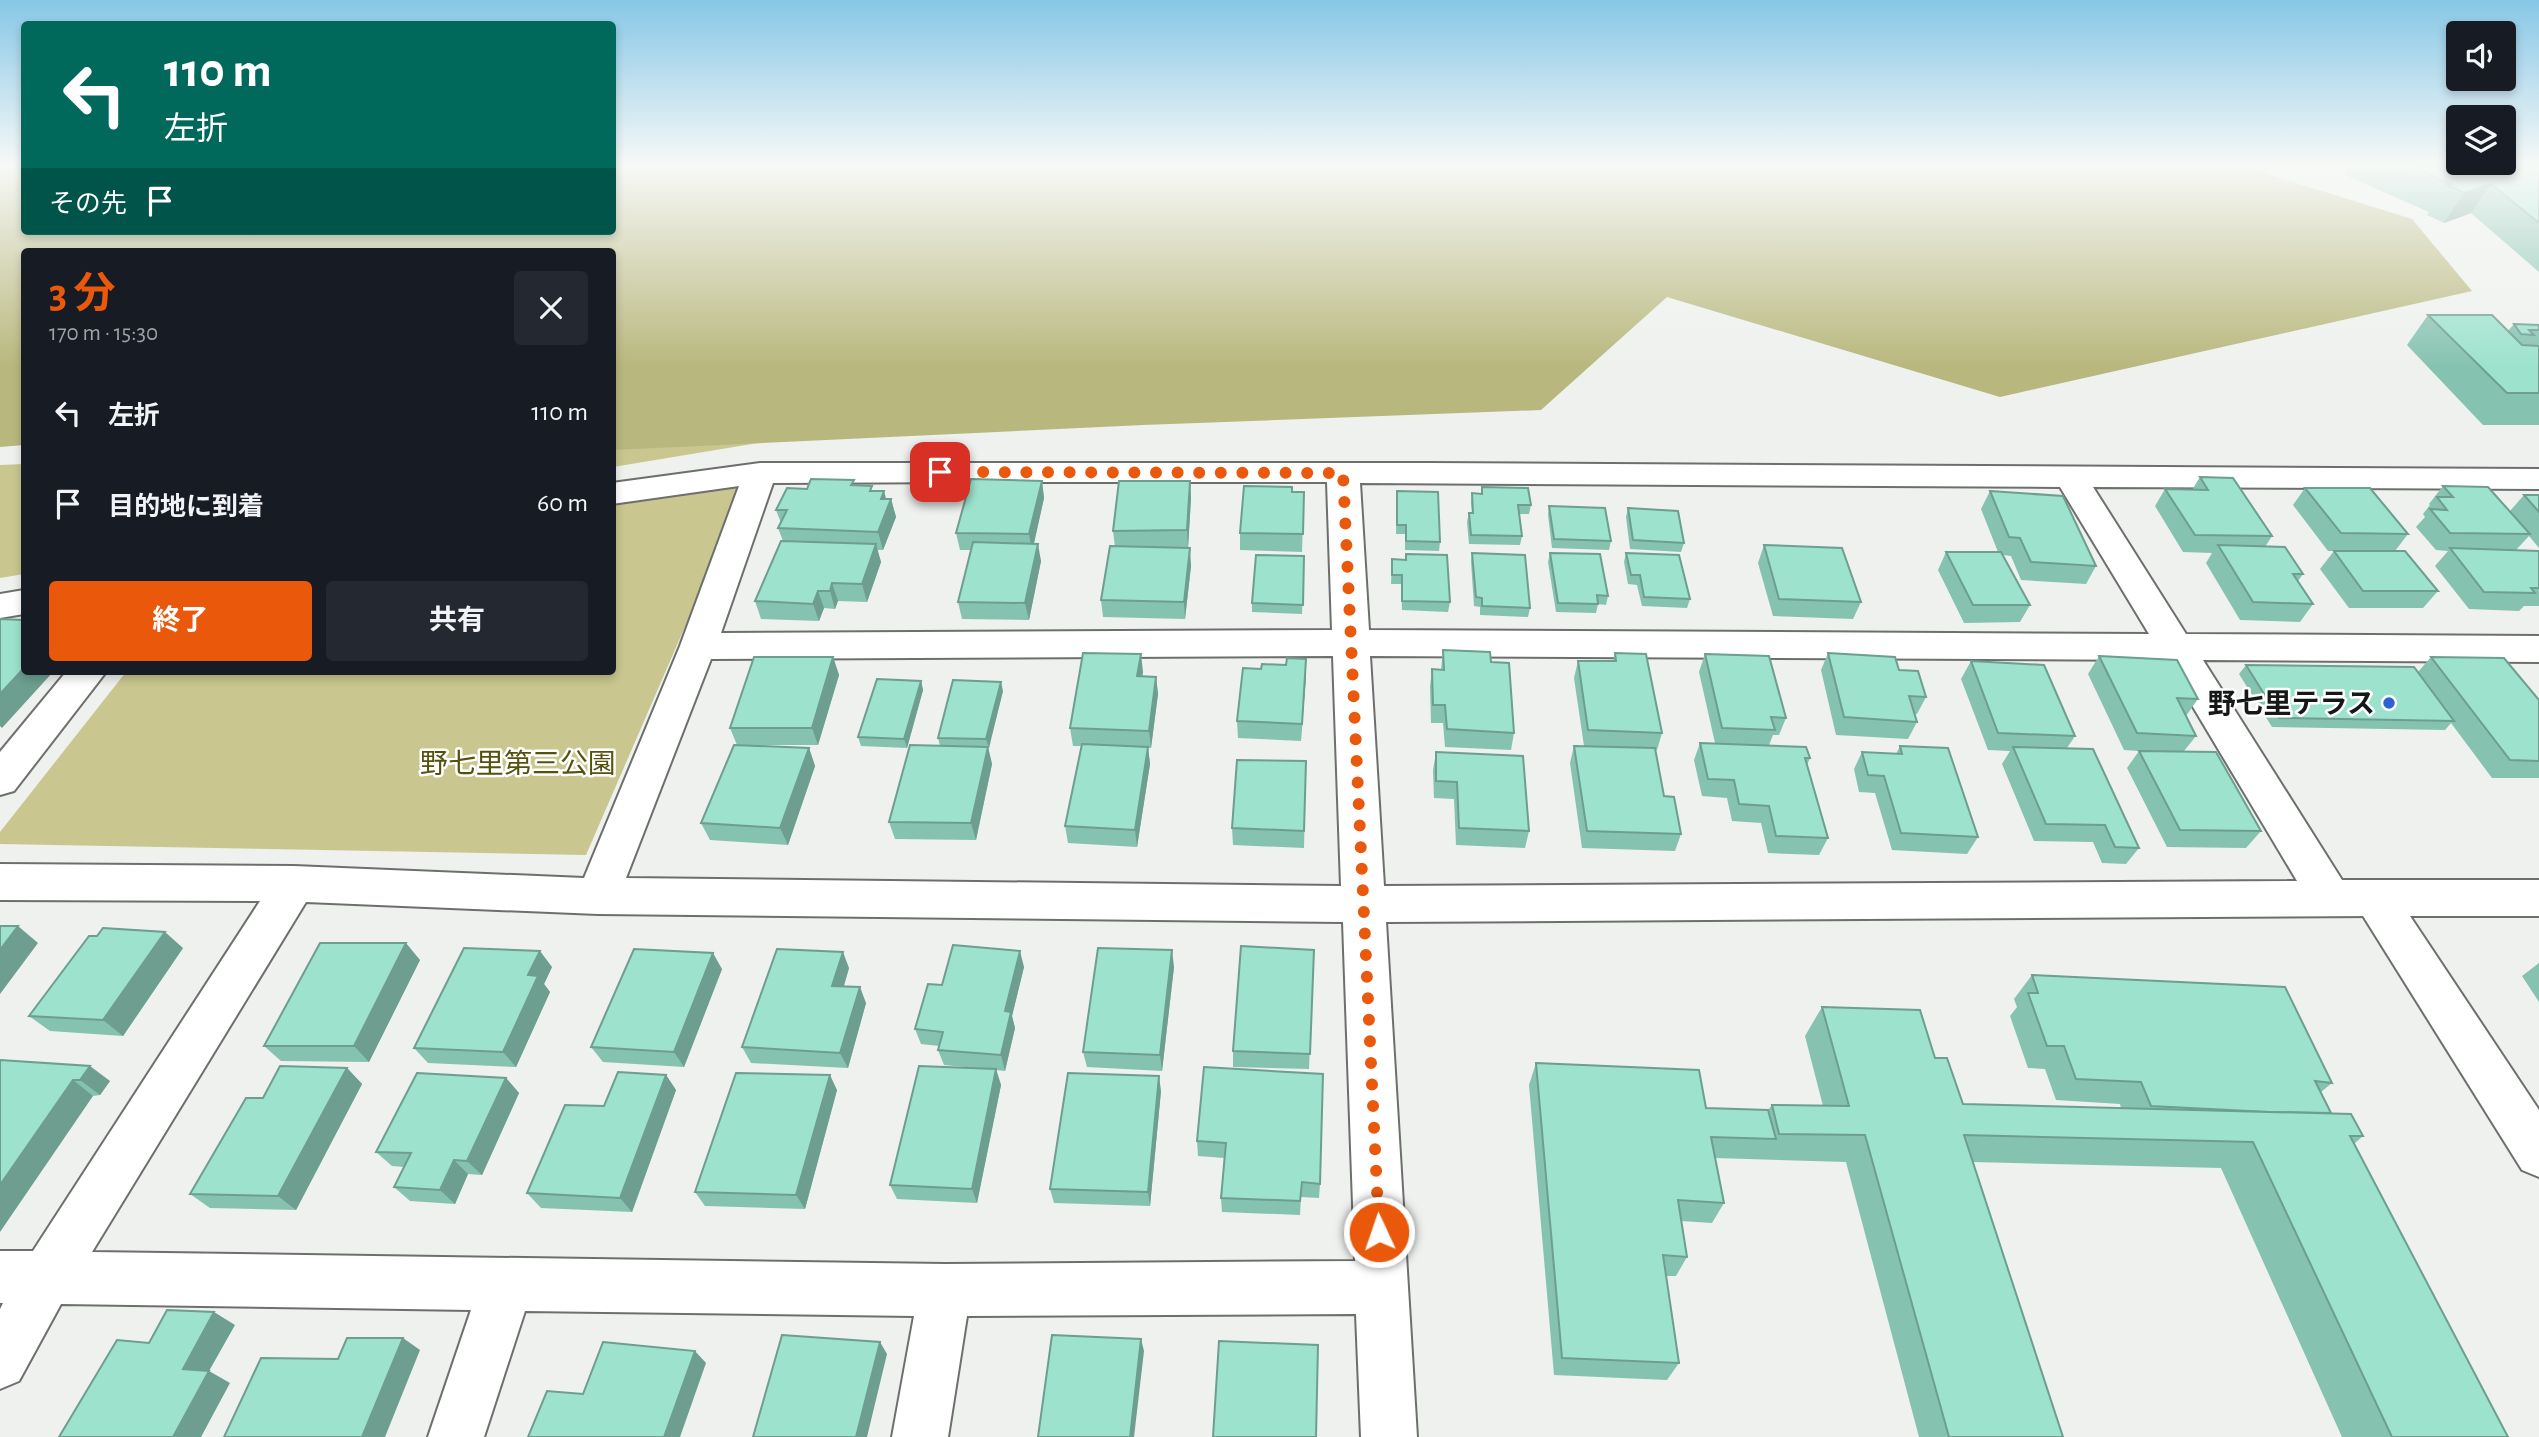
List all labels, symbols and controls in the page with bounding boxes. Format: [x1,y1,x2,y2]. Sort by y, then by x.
map controls [2446,21,2516,175]
button: sound [2446,21,2516,91]
text: 110 m [164,47,272,96]
icon: left [49,49,140,140]
button: layers [2446,105,2516,175]
text: 左折 [164,113,228,145]
icon: arrive [141,182,179,220]
text: その先 [49,191,127,217]
button: close [514,271,588,345]
text: 3 分 [49,273,115,315]
text: 170 m · 15:30 [49,322,158,345]
icon: left [49,394,87,432]
text: 110 m [531,399,588,425]
text: 左折 [108,403,160,429]
pin [910,442,970,502]
icon: arrive [921,453,959,491]
icon: arrive [49,485,87,523]
text: 60 m [537,490,588,516]
text: 目的地に到着 [108,494,264,520]
button: 終了 [49,581,312,661]
button: 共有 [326,581,588,661]
place label: 野七里テラス [2208,689,2375,719]
marker: 野七里テラス [2381,695,2397,711]
park label: 野七里第三公園 [420,749,616,779]
position arrow [1342,1195,1416,1269]

